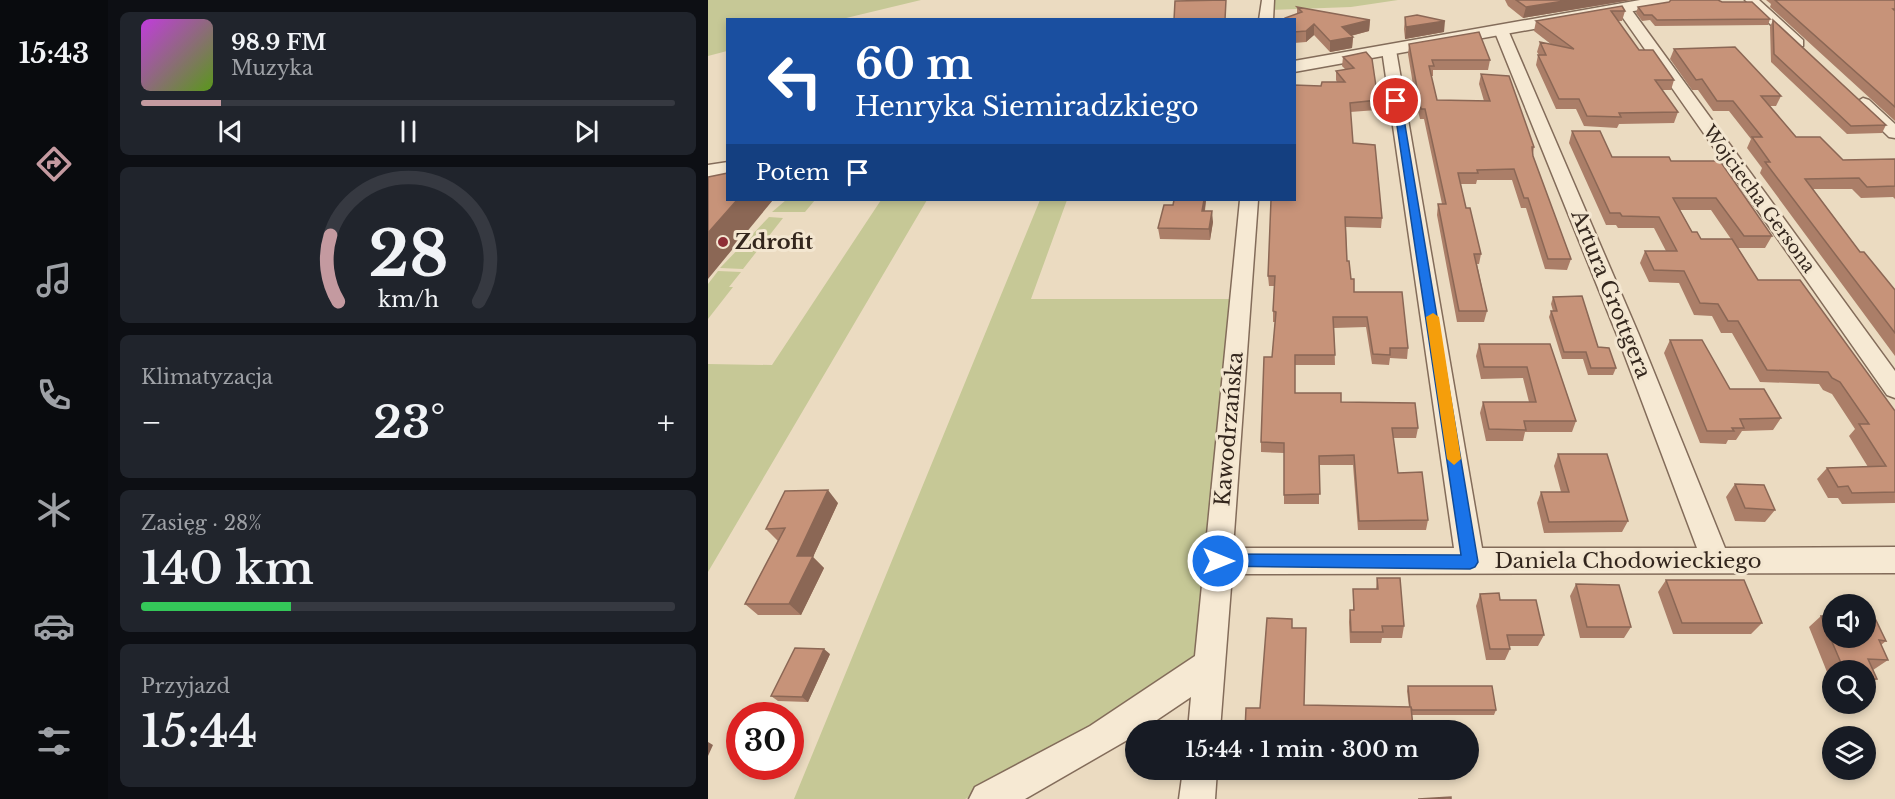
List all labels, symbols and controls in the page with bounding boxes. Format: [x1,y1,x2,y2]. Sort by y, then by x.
text: 98.9 FM [231,29,327,56]
text: 15:43 [19,37,89,70]
text: 60 m [855,38,973,90]
icon: left [756,42,834,120]
text: Muzyka [231,56,313,80]
pin [1370,75,1421,126]
icon: arrive [1379,84,1412,117]
text: Henryka Siemiradzkiego [855,90,1199,123]
icon: previous [214,115,247,148]
icon: pause [392,115,425,148]
icon: next [570,115,603,148]
street label: Wojciecha Gersona [1698,120,1820,277]
icon: directions [33,143,75,185]
icon: arrive [841,156,874,189]
text: Potem [756,159,829,186]
street label: Artura Grottgera [1565,205,1657,382]
text: 28 [368,215,448,293]
place label: Zdrofit [735,229,813,255]
marker: Zdrofit [716,235,730,249]
icon: music [33,259,75,301]
text: km/h [378,286,439,313]
street label: Kawodrzańska [1209,350,1249,507]
text: Klimatyzacja [141,365,273,389]
icon: phone [33,374,75,416]
text: 23° [373,394,446,450]
text: − [141,402,162,443]
text: + [657,402,675,443]
icon: climate [33,489,75,531]
text: Zasięg · 28% [141,511,262,535]
position arrow [1186,529,1250,593]
text: 140 km [141,540,314,596]
street label: Daniela Chodowieckiego [1494,548,1762,574]
map controls [1822,594,1876,780]
button: sound [1822,594,1876,648]
icon: car [33,605,75,647]
button: search [1822,660,1876,714]
text: Przyjazd [141,674,230,698]
speed limit sign: 30 [726,702,804,780]
text: 15:44 [141,703,257,759]
icon: filters [33,720,75,762]
button: layers [1822,726,1876,780]
text: 15:44 · 1 min · 300 m [1185,736,1419,763]

